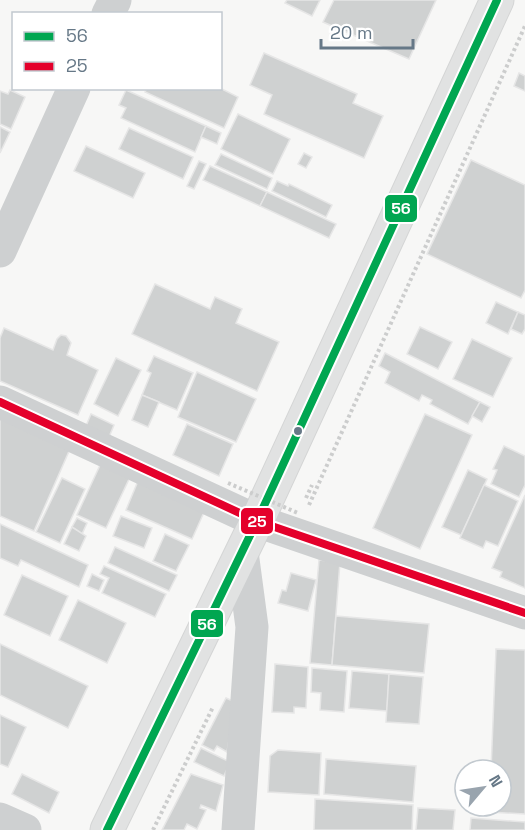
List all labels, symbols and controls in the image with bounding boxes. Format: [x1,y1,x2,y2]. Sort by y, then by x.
legend [12,12,222,90]
scale bar [321,12,412,50]
text: 20 m [330,21,373,44]
text: 56 [66,24,88,47]
text: 25 [66,54,88,77]
line badge: 56 [384,194,418,223]
text: 56 [391,198,411,219]
unlabelled marker [292,425,304,437]
line badge: 25 [240,507,274,535]
text: 25 [247,511,267,532]
line badge: 56 [190,609,224,638]
text: 56 [197,614,217,635]
north arrow [453,758,513,818]
text: N [484,771,507,791]

